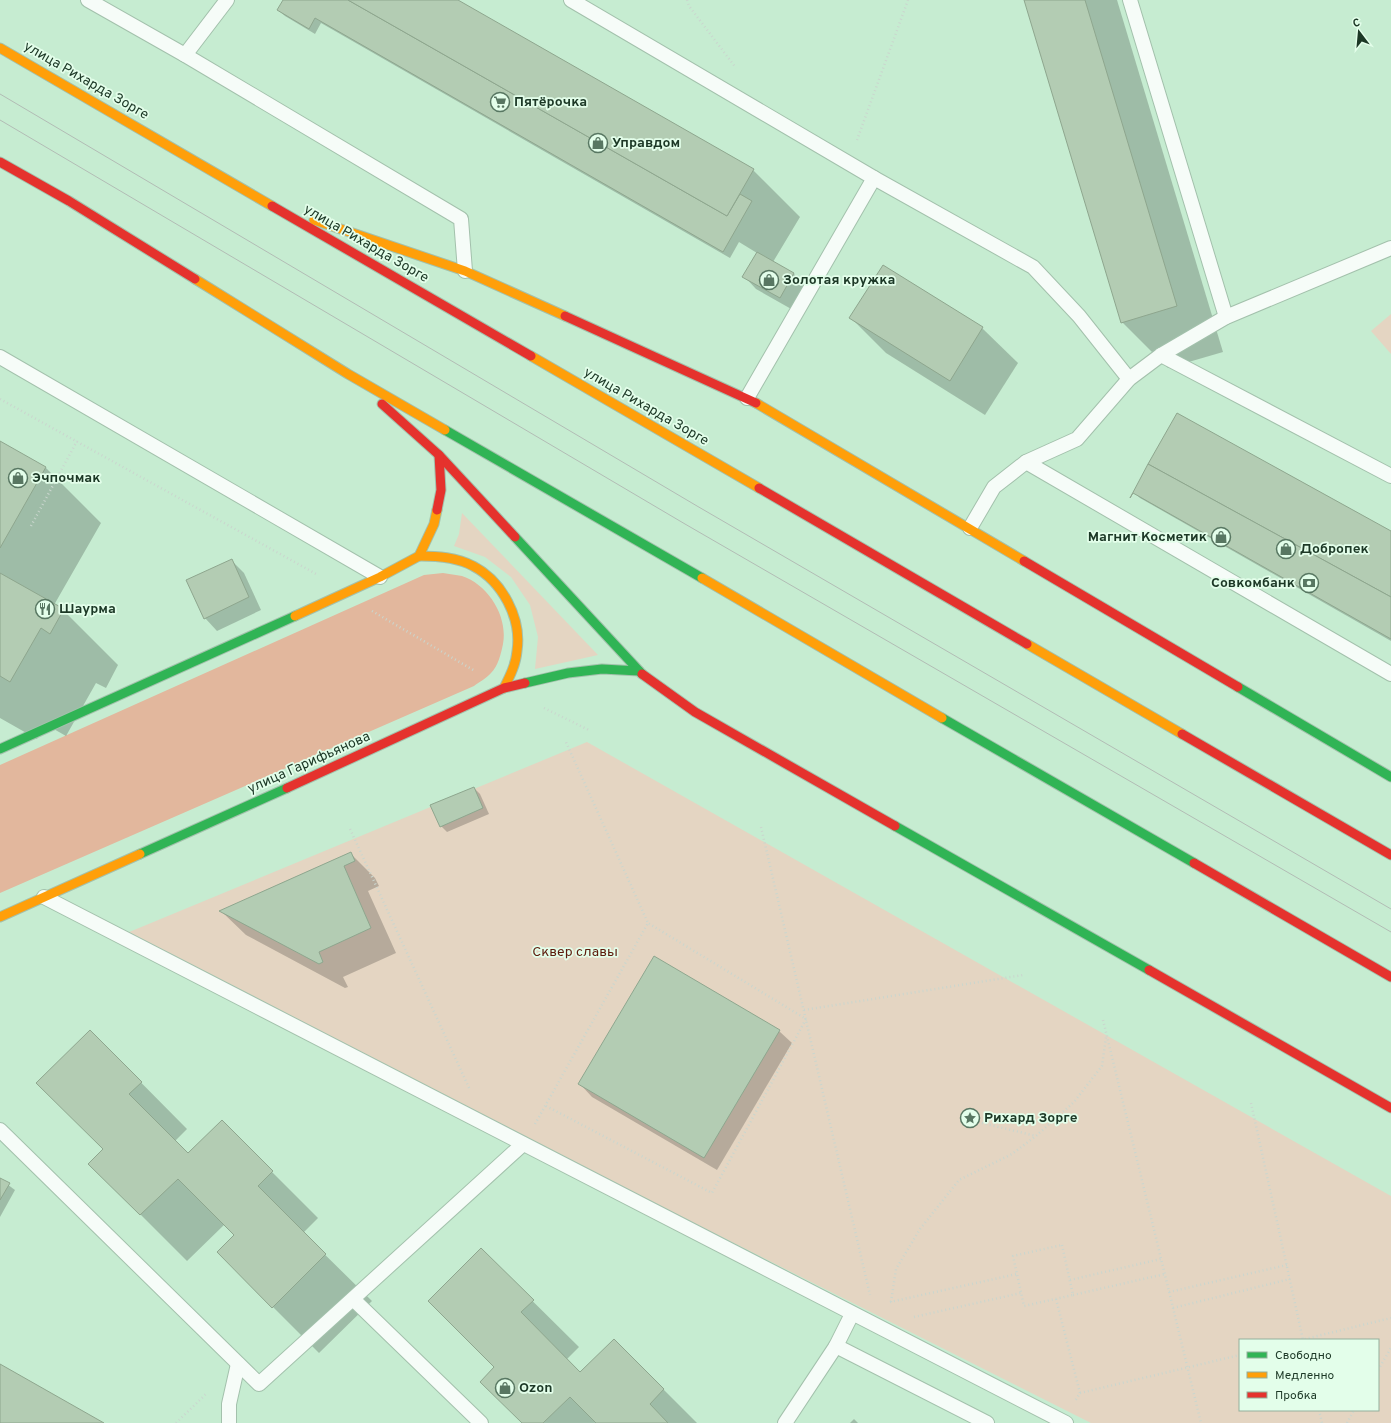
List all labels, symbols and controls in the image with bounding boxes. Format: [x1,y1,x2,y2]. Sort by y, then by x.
north arrow [1339,12,1379,52]
text: С [1351,16,1362,31]
street label: улица Рихарда Зорге [20,38,152,124]
supermarket icon: Пятёрочка [489,91,511,113]
place label: Пятёрочка [514,94,587,111]
shop icon: Управдом [587,132,609,154]
place label: Управдом [612,135,680,152]
street label: улица Рихарда Зорге [300,201,432,287]
shop icon: Золотая кружка [758,269,780,291]
place label: Золотая кружка [783,272,895,289]
street label: улица Рихарда Зорге [580,364,712,450]
shop icon: Эчпочмак [7,467,29,489]
place label: Эчпочмак [32,470,100,487]
shop icon: Магнит Косметик [1210,526,1232,548]
place label: Магнит Косметик [1088,529,1207,546]
shop icon: Добропек [1275,538,1297,560]
place label: Добропек [1300,541,1369,558]
bank icon: Совкомбанк [1298,572,1320,594]
place label: Совкомбанк [1211,575,1295,592]
restaurant icon: Шаурма [34,598,56,620]
place label: Шаурма [59,601,116,618]
street label: улица Гарифьянова [245,728,373,798]
park label: Сквер славы [532,944,618,961]
place icon: Рихард Зорге [959,1107,981,1129]
place label: Рихард Зорге [984,1110,1078,1127]
legend [1239,1339,1379,1411]
text: Свободно [1275,1348,1332,1364]
text: Медленно [1275,1368,1335,1384]
shop icon: Ozon [494,1377,516,1399]
place label: Ozon [519,1380,552,1397]
text: Пробка [1275,1388,1317,1404]

